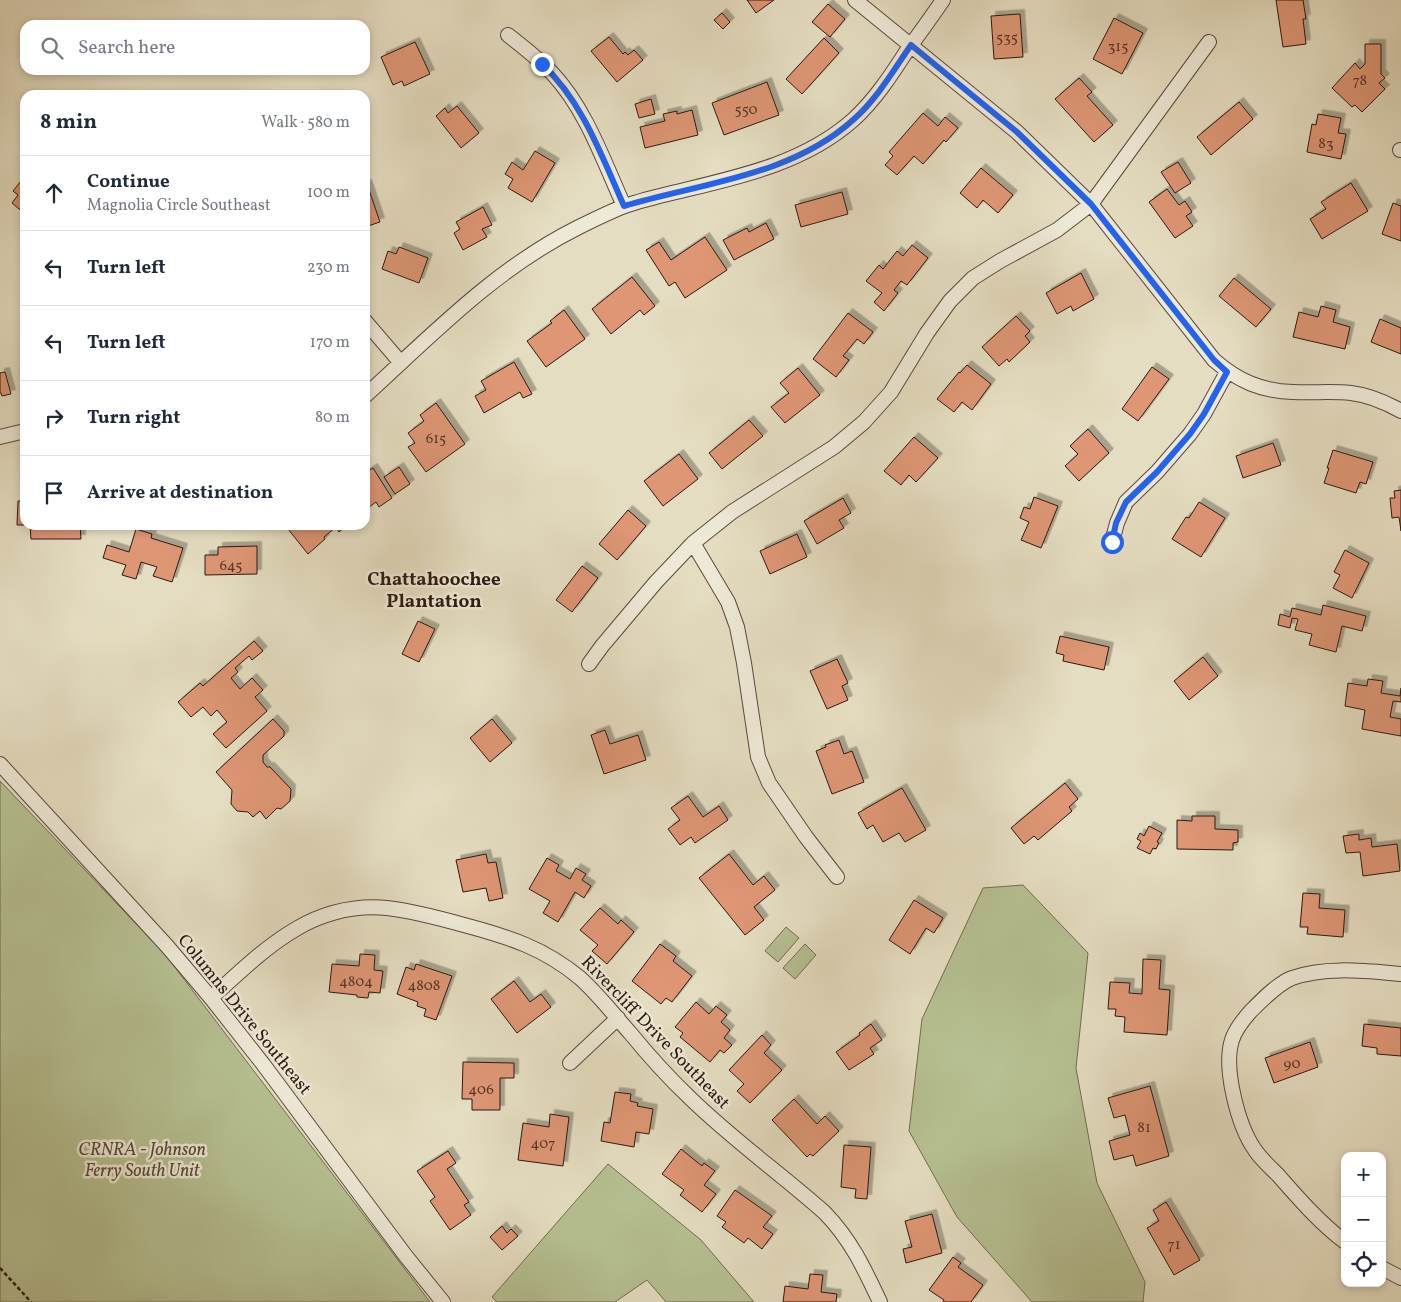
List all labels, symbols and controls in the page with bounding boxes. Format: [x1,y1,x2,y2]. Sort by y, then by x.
search box [20,20,370,75]
house number: 535 [996,28,1018,49]
icon: search [38,34,66,62]
text: Search here [78,35,175,61]
house number: 315 [1108,37,1128,58]
route end [531,53,554,76]
house number: 78 [1353,71,1367,92]
house number: 550 [734,100,758,121]
text: 8 min [40,108,97,137]
text: Walk · 580 m [261,112,350,134]
house number: 83 [1318,134,1334,155]
text: Continue [87,169,170,195]
icon: ahead [40,179,68,207]
text: 100 m [307,182,350,204]
text: Magnolia Circle Southeast [87,195,271,217]
icon: left [40,254,68,282]
text: Turn left [87,255,166,281]
text: 230 m [307,257,350,279]
icon: left [40,329,68,357]
text: Turn left [87,330,166,356]
text: 170 m [310,332,350,354]
icon: right [40,404,68,432]
text: Turn right [87,405,180,431]
text: 80 m [315,407,350,429]
house number: 615 [426,429,446,450]
icon: arrive [40,479,68,507]
text: Arrive at destination [87,480,273,506]
route start [1101,531,1124,554]
house number: 645 [220,556,242,577]
district label: Chattahoochee Plantation [367,567,501,615]
street label: Columns Drive Southeast [171,929,317,1101]
street label: Rivercliff Drive Southeast [575,951,735,1115]
house number: 4804 [339,972,373,993]
house number: 4808 [408,976,440,997]
house number: 90 [1283,1054,1301,1075]
house number: 406 [468,1080,494,1101]
house number: 81 [1137,1118,1151,1139]
house number: 407 [531,1134,555,1155]
park label: CRNRA - Johnson Ferry South Unit [78,1138,206,1184]
map controls [1341,1152,1386,1287]
button: + [1341,1152,1386,1197]
button: − [1341,1197,1386,1242]
house number: 71 [1167,1235,1181,1256]
button: locate [1341,1242,1386,1287]

